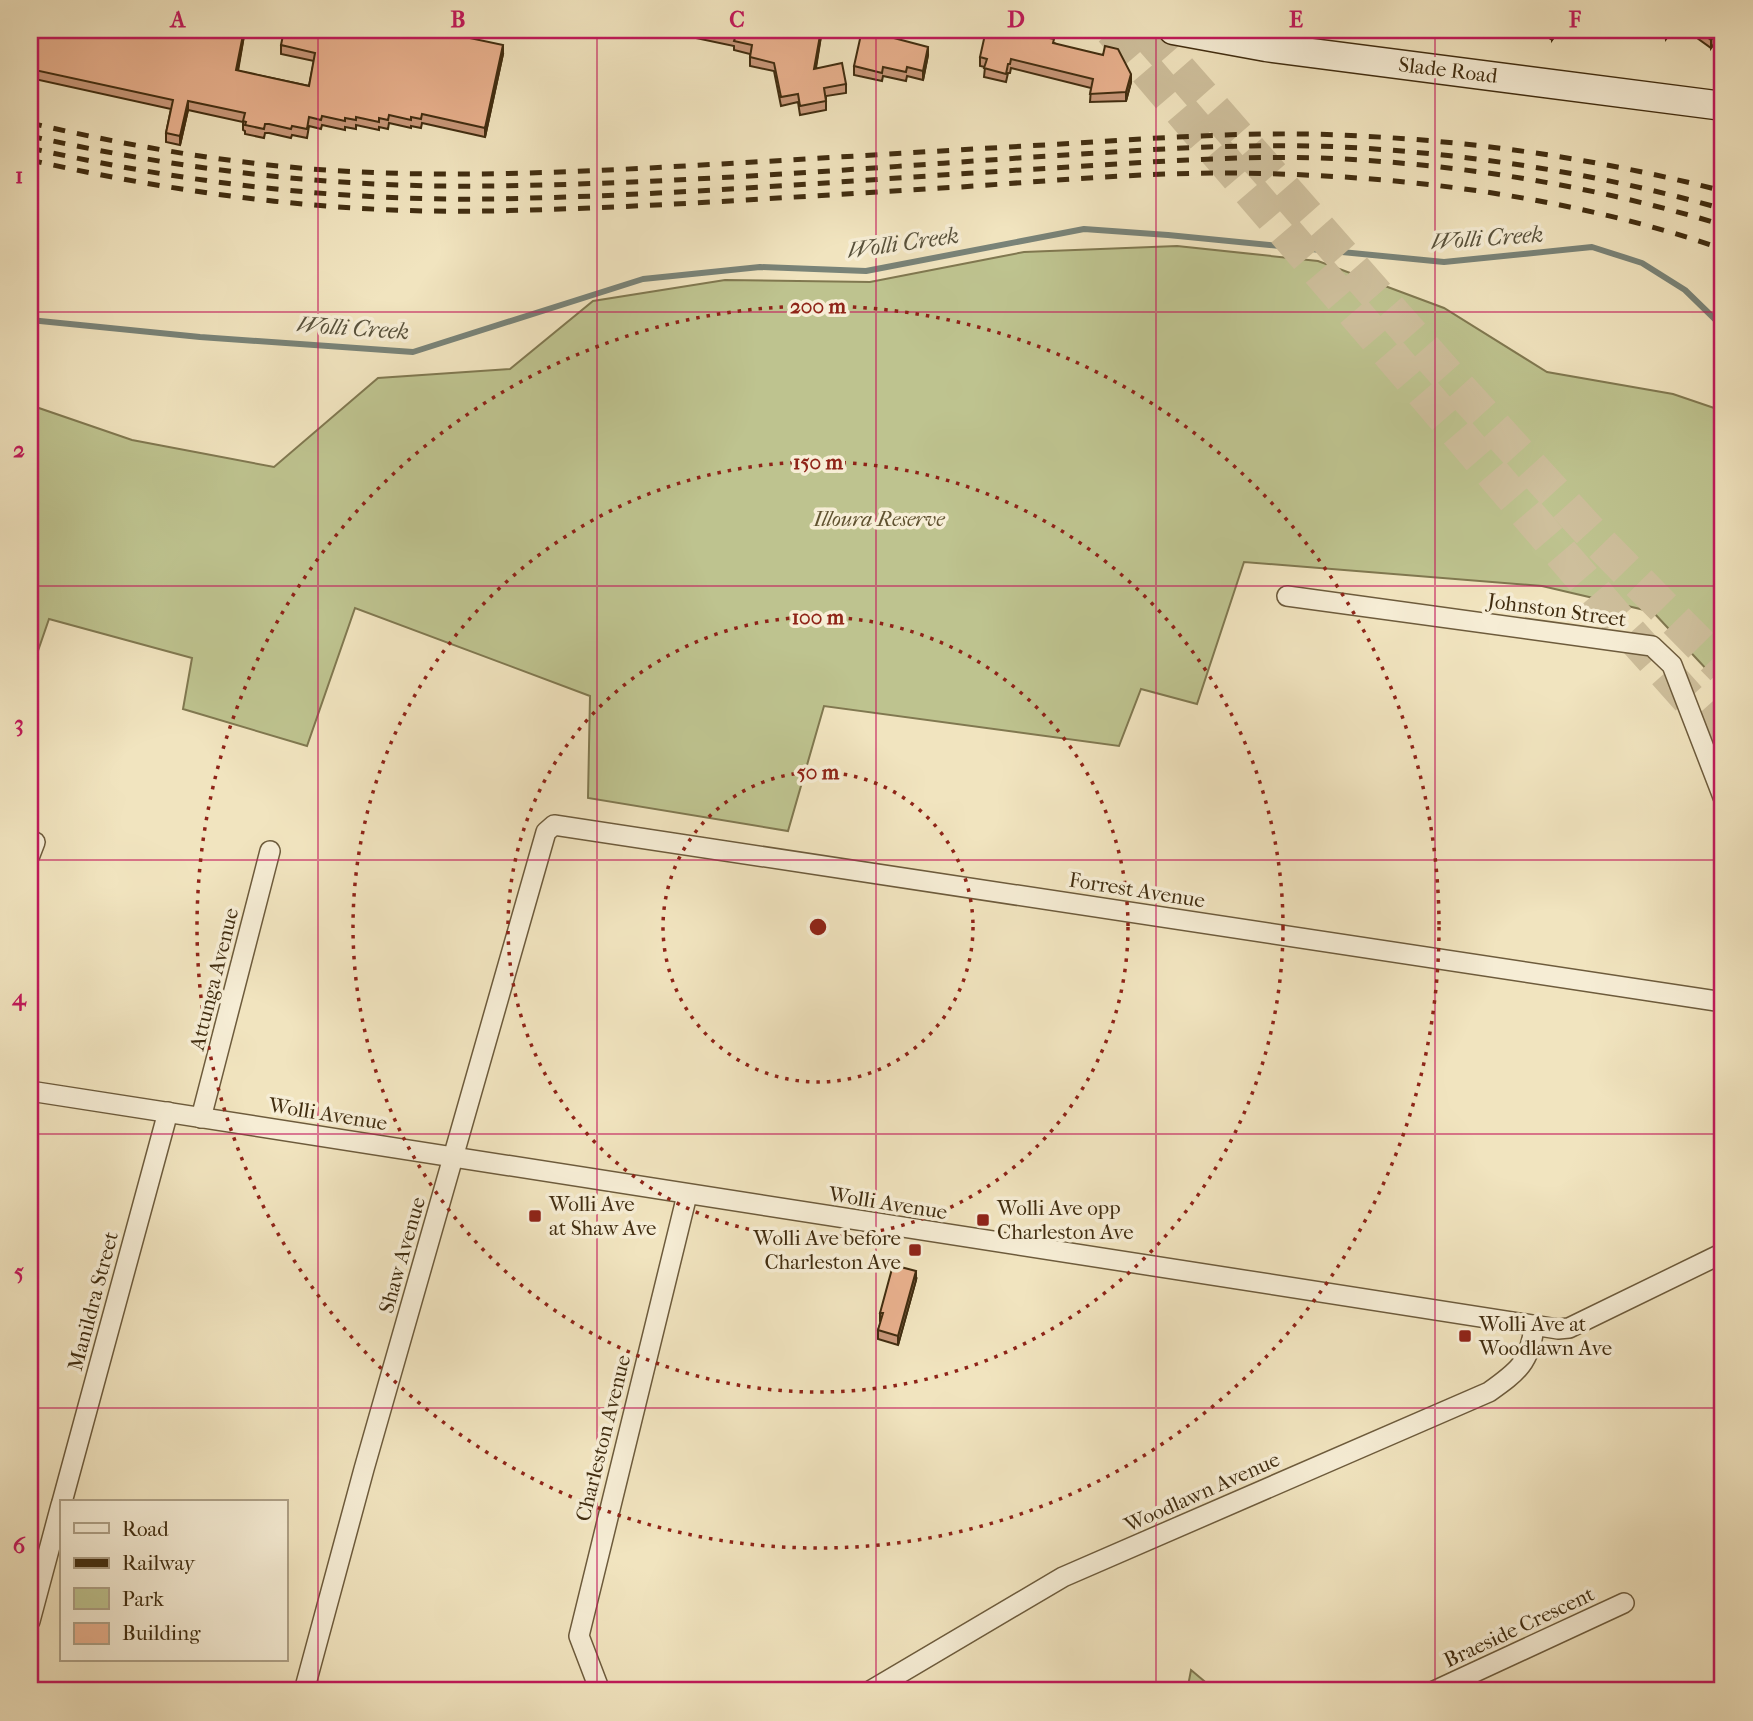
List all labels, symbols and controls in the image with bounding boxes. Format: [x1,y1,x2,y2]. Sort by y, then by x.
text: A [169,6,187,33]
text: B [451,6,466,33]
text: C [729,6,745,33]
text: D [1007,6,1025,33]
text: E [1289,6,1303,33]
text: F [1568,6,1582,33]
street label: Slade Road [1397,52,1499,88]
text: 1 [15,162,23,189]
water label: Wolli Creek [1430,221,1544,255]
water label: Wolli Creek [845,222,961,264]
text: 200 m [790,294,847,318]
water label: Wolli Creek [296,311,410,345]
text: 2 [13,436,25,463]
text: 150 m [793,450,844,474]
park label: Illoura Reserve [812,507,945,531]
street label: Johnston Street [1484,588,1628,632]
text: 100 m [792,605,845,629]
text: 3 [14,710,24,737]
text: 50 m [797,760,840,784]
street label: Forrest Avenue [1067,867,1207,913]
street label: Attunga Avenue [184,905,243,1054]
centre of rings [806,915,830,939]
text: 4 [11,984,27,1011]
street label: Wolli Avenue [266,1093,389,1135]
street label: Wolli Avenue [826,1182,949,1224]
place label: Wolli Ave at Shaw Ave [548,1192,656,1240]
street label: Shaw Avenue [374,1194,430,1316]
place label: Wolli Ave opp Charleston Ave [996,1196,1134,1244]
marker: Wolli Ave at Shaw Ave [527,1208,543,1224]
marker: Wolli Ave opp Charleston Ave [975,1212,991,1228]
place label: Wolli Ave before Charleston Ave [752,1226,901,1274]
street label: Manildra Street [63,1228,123,1373]
marker: Wolli Ave before Charleston Ave [907,1242,923,1258]
text: 5 [14,1258,24,1285]
place label: Wolli Ave at Woodlawn Ave [1478,1312,1612,1360]
marker: Wolli Ave at Woodlawn Ave [1457,1328,1473,1344]
street label: Charleston Avenue [571,1352,635,1524]
street label: Woodlawn Avenue [1120,1447,1283,1537]
legend [60,1500,287,1662]
text: Road [122,1517,169,1541]
text: 6 [13,1532,26,1559]
text: Railway [122,1551,196,1575]
street label: Braeside Crescent [1440,1581,1598,1672]
text: Park [122,1587,164,1611]
text: Building [122,1621,201,1645]

